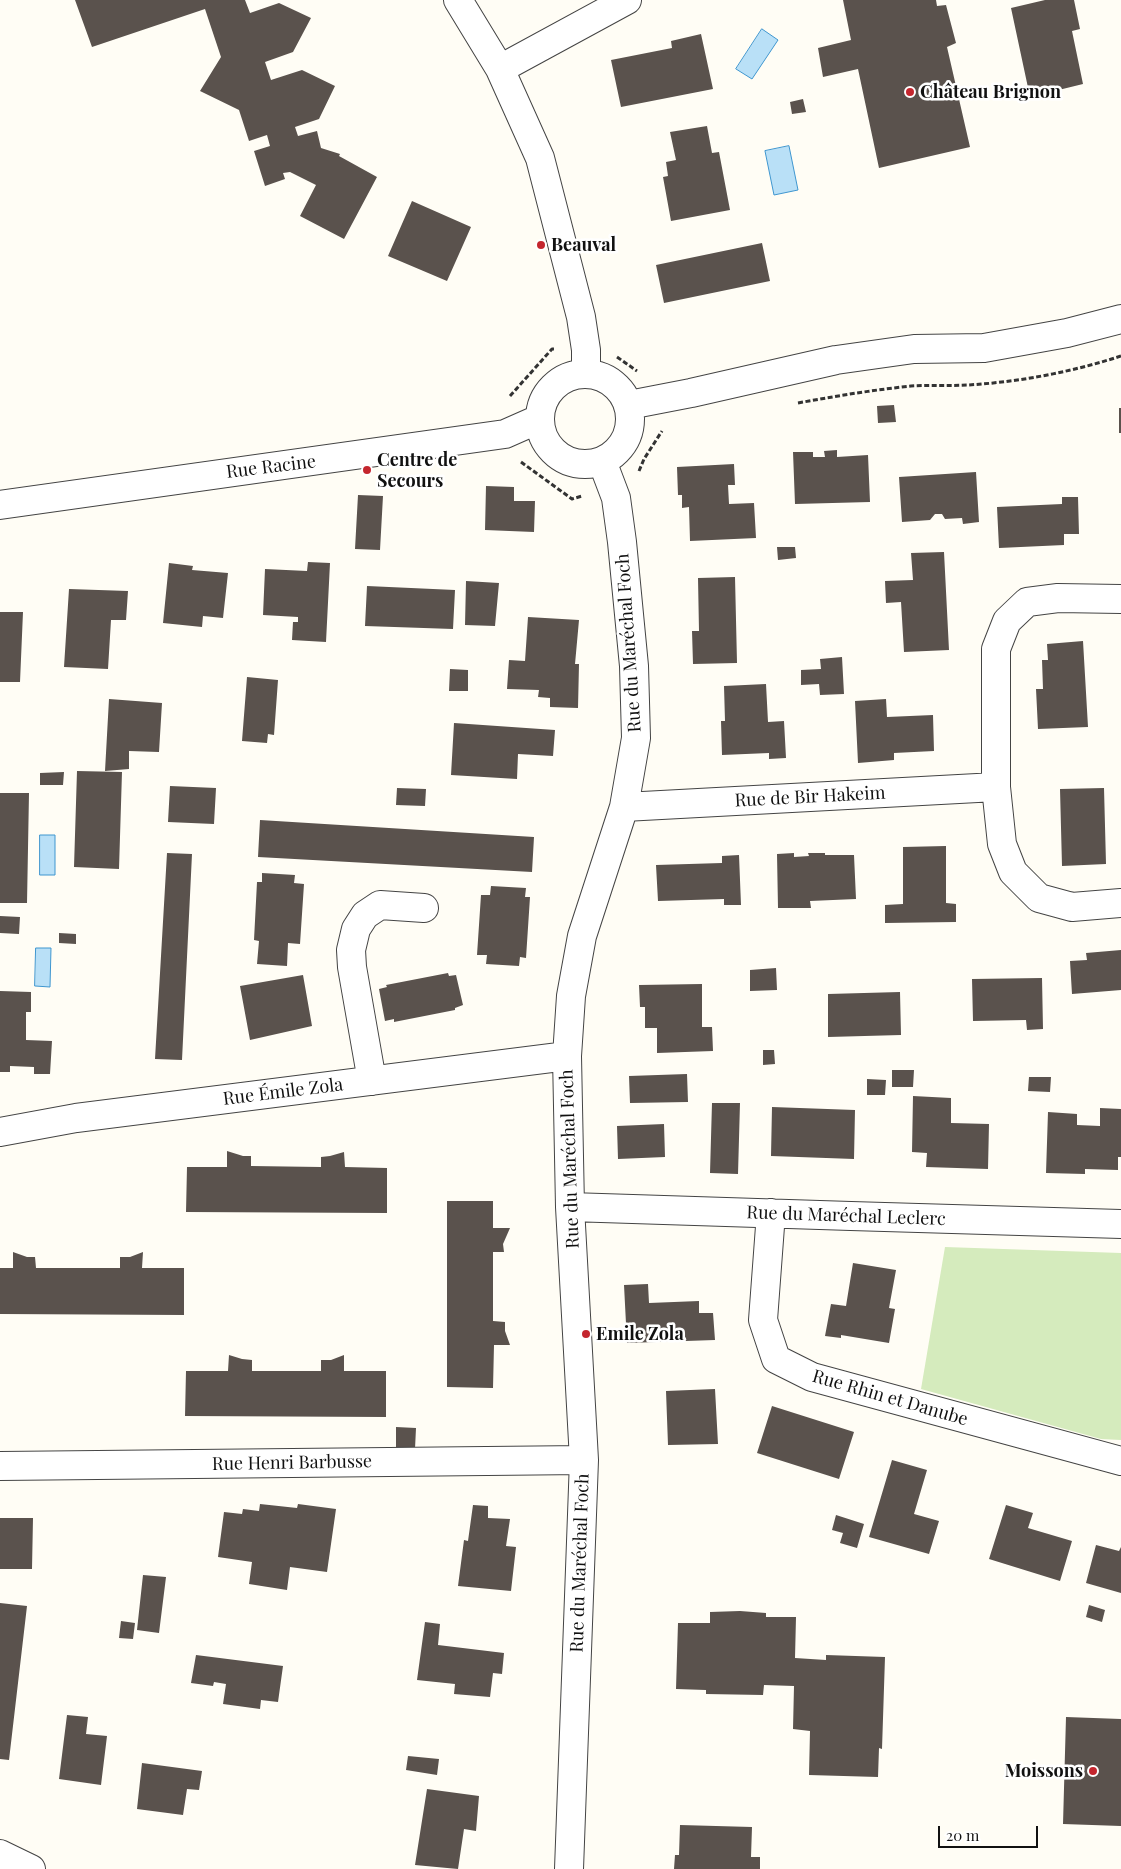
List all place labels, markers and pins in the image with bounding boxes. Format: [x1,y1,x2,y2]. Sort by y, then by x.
place label: Château Brignon [920,81,1061,103]
marker: Château Brignon [904,86,916,98]
place label: Beauval [551,234,616,256]
marker: Beauval [535,239,547,251]
place label: Centre de Secours [377,449,457,492]
marker: Centre de Secours [361,464,373,476]
place label: Emile Zola [596,1323,684,1345]
marker: Emile Zola [580,1328,592,1340]
place label: Moissons [1005,1760,1083,1782]
marker: Moissons [1087,1765,1099,1777]

